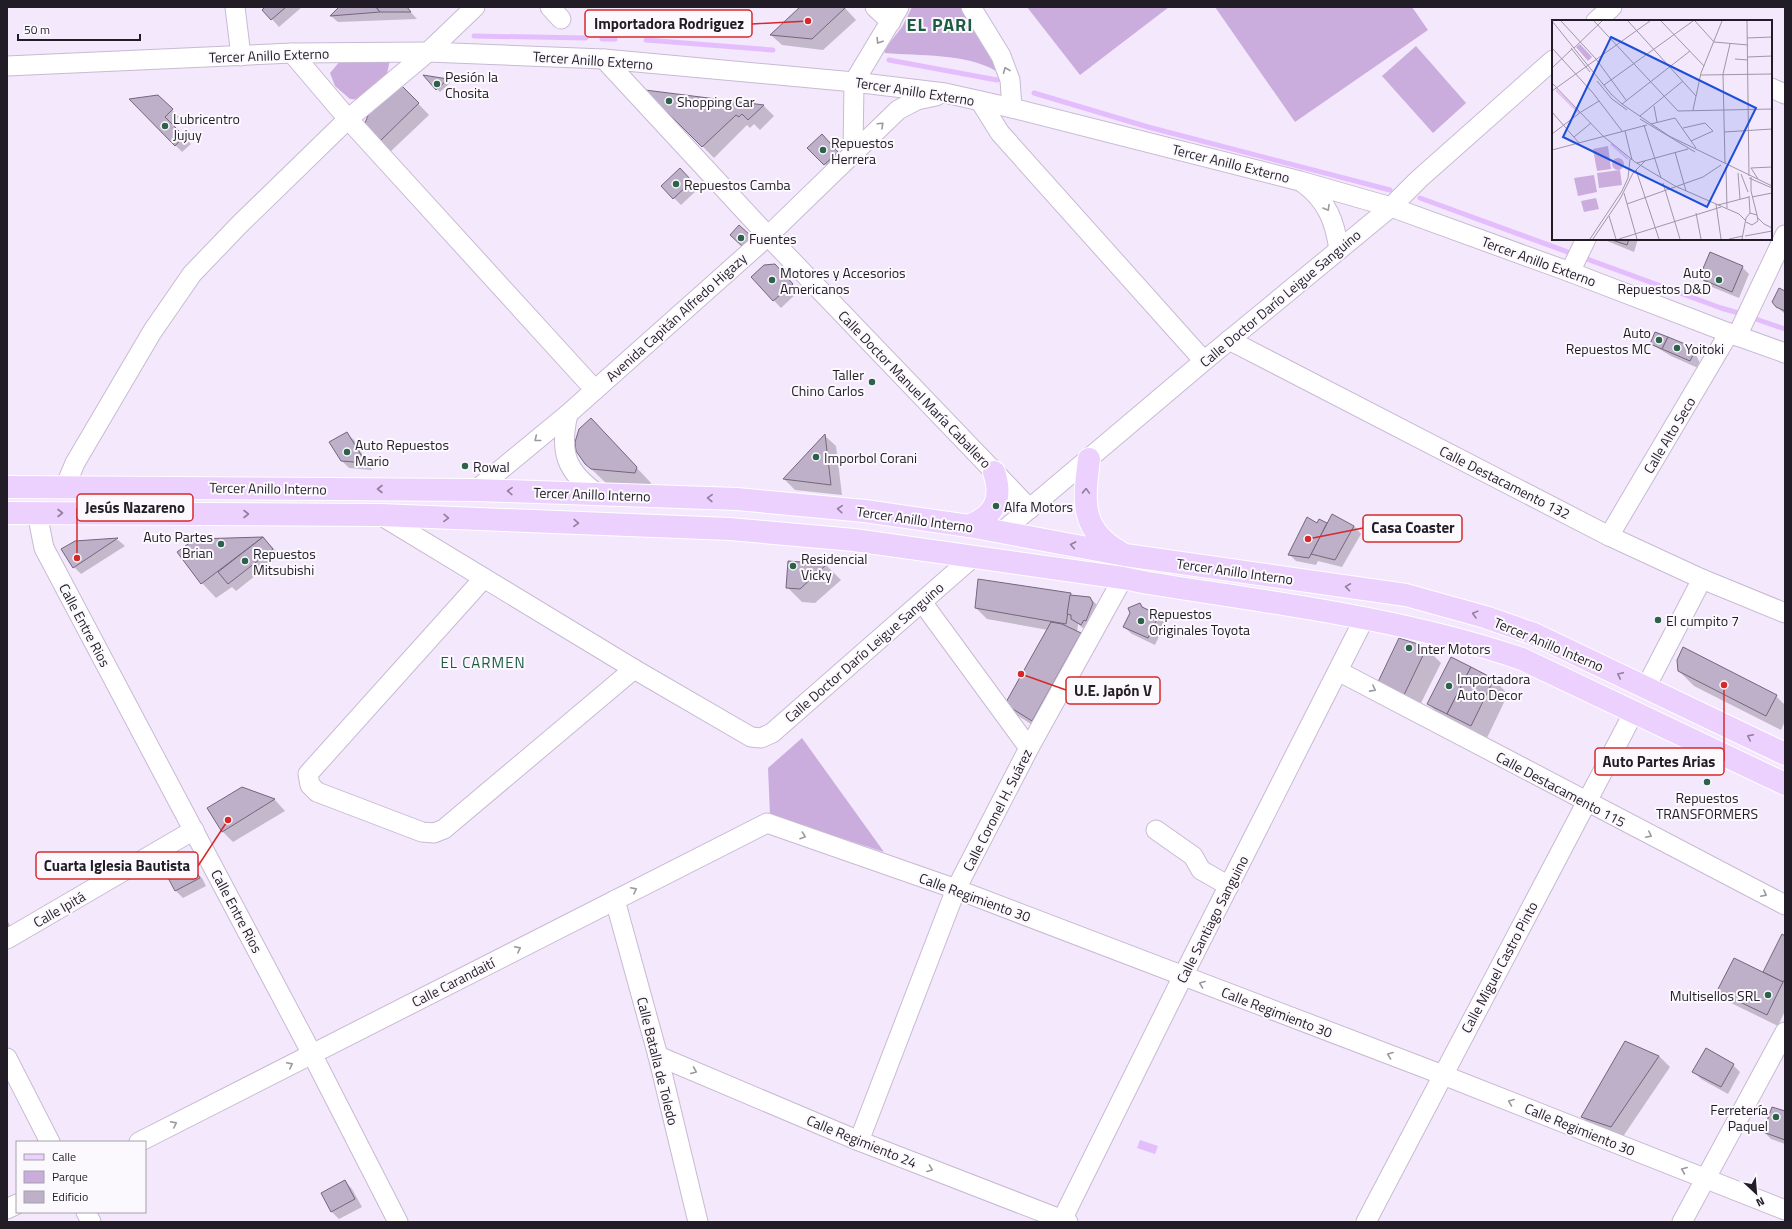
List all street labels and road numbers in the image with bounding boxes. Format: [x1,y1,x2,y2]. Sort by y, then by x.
street label: Tercer Anillo Externo [208,42,330,68]
street label: Tercer Anillo Externo [532,45,654,75]
street label: Tercer Anillo Externo [854,71,976,111]
street label: Tercer Anillo Externo [1170,138,1292,188]
street label: Calle Doctor Darío Leigue Sanguino [1195,224,1365,372]
street label: Tercer Anillo Externo [1479,231,1599,291]
street label: Avenida Capitán Alfredo Higazy [601,248,751,386]
street label: Calle Doctor Manuel María Caballero [834,305,996,473]
street label: Calle Alto Seco [1638,393,1700,477]
street label: Calle Destacamento 132 [1436,440,1574,524]
street label: Tercer Anillo Interno [209,476,327,500]
street label: Tercer Anillo Interno [533,481,651,507]
street label: Tercer Anillo Interno [855,500,975,538]
street label: Tercer Anillo Interno [1175,552,1295,590]
street label: Calle Doctor Darío Leigue Sanguino [780,577,948,727]
street label: Calle Entre Rios [54,580,116,670]
street label: Tercer Anillo Interno [1491,611,1607,677]
street label: Calle Coronel H. Suárez [957,745,1037,875]
street label: Calle Destacamento 115 [1492,746,1630,832]
street label: Calle Santiago Sanguino [1171,852,1253,986]
street label: Calle Entre Rios [206,866,268,956]
street label: Calle Regimiento 30 [916,867,1034,927]
street label: Calle Ipitá [29,886,89,932]
street label: Calle Miguel Castro Pinto [1455,897,1543,1037]
street label: Calle Carandaití [408,952,499,1012]
street label: Calle Regimiento 30 [1218,981,1336,1043]
street label: Calle Batalla de Toledo [632,995,684,1127]
street label: Calle Regimiento 30 [1522,1097,1639,1161]
street label: Calle Regimiento 24 [804,1109,921,1173]

